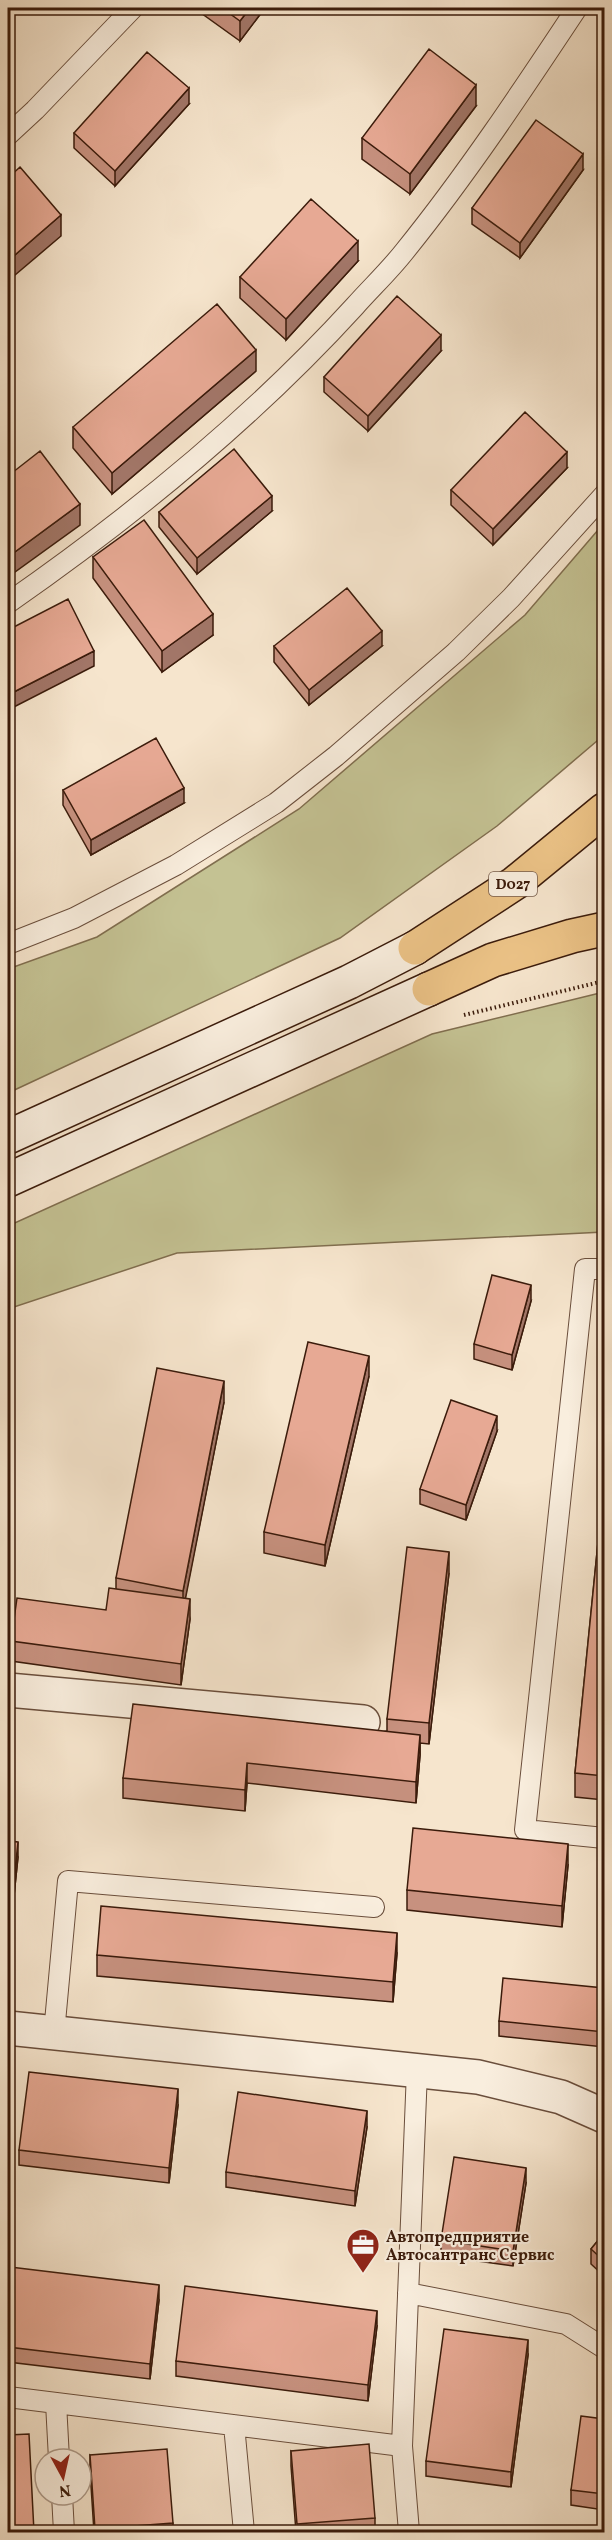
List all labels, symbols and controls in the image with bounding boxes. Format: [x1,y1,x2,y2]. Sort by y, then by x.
road number: D027 [489,872,537,896]
office icon: Автопредприятие Автосантранс Сервис [345,2227,381,2274]
place label: Автопредприятие Автосантранс Сервис [386,2227,555,2267]
north arrow [33,2447,93,2507]
text: N [57,2478,72,2502]

